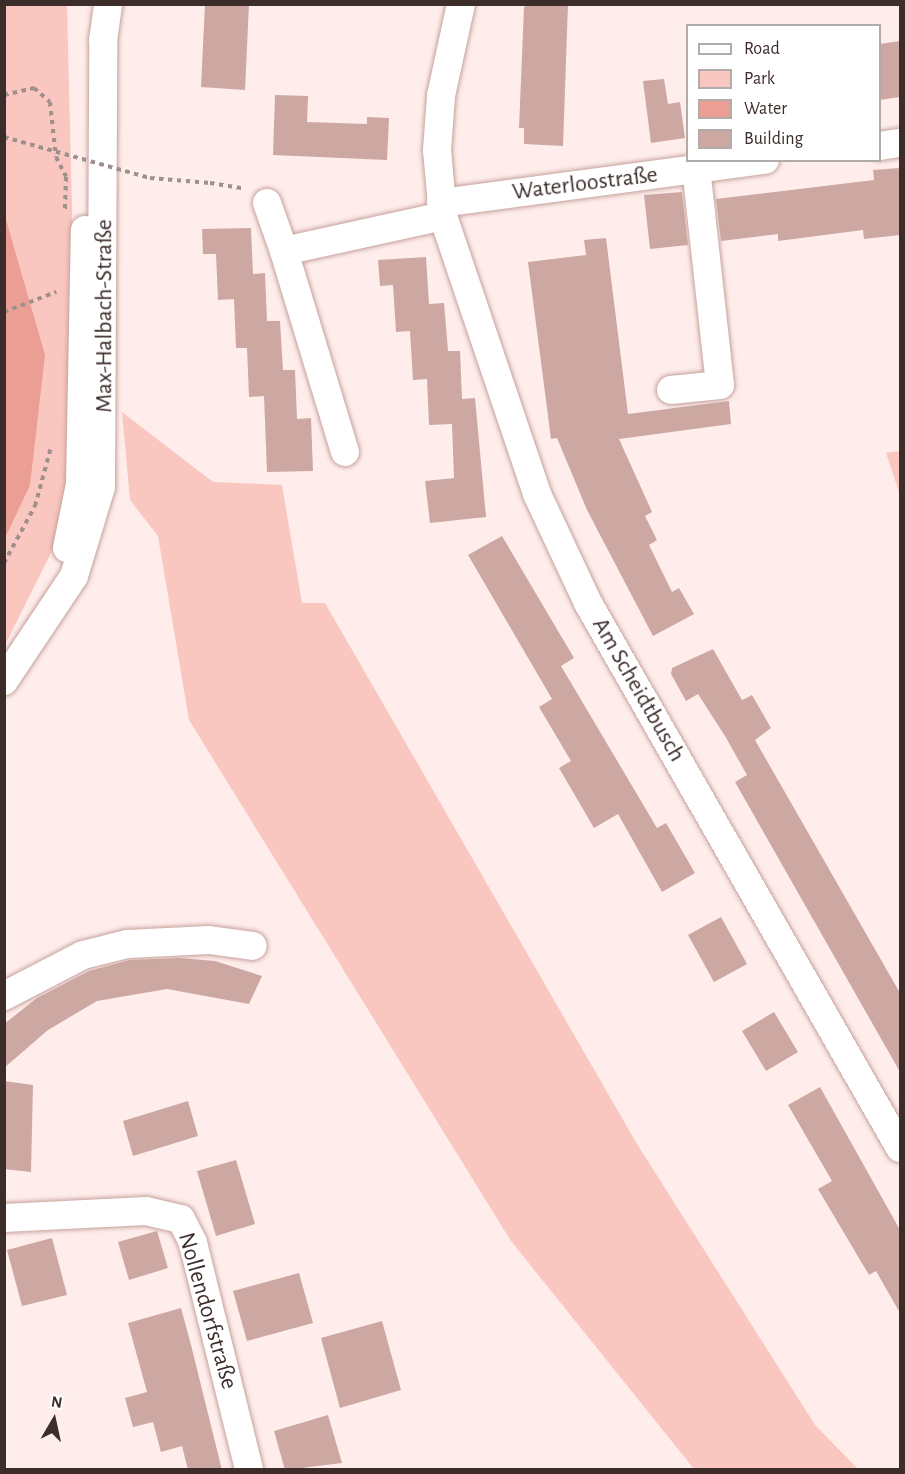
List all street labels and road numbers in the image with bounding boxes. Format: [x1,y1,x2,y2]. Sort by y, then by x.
street label: Waterloostraße [511,161,659,207]
street label: Max-Halbach-Straße [91,219,119,413]
street label: Am Scheidtbusch [585,613,691,767]
street label: Nollendorfstraße [171,1229,243,1393]

